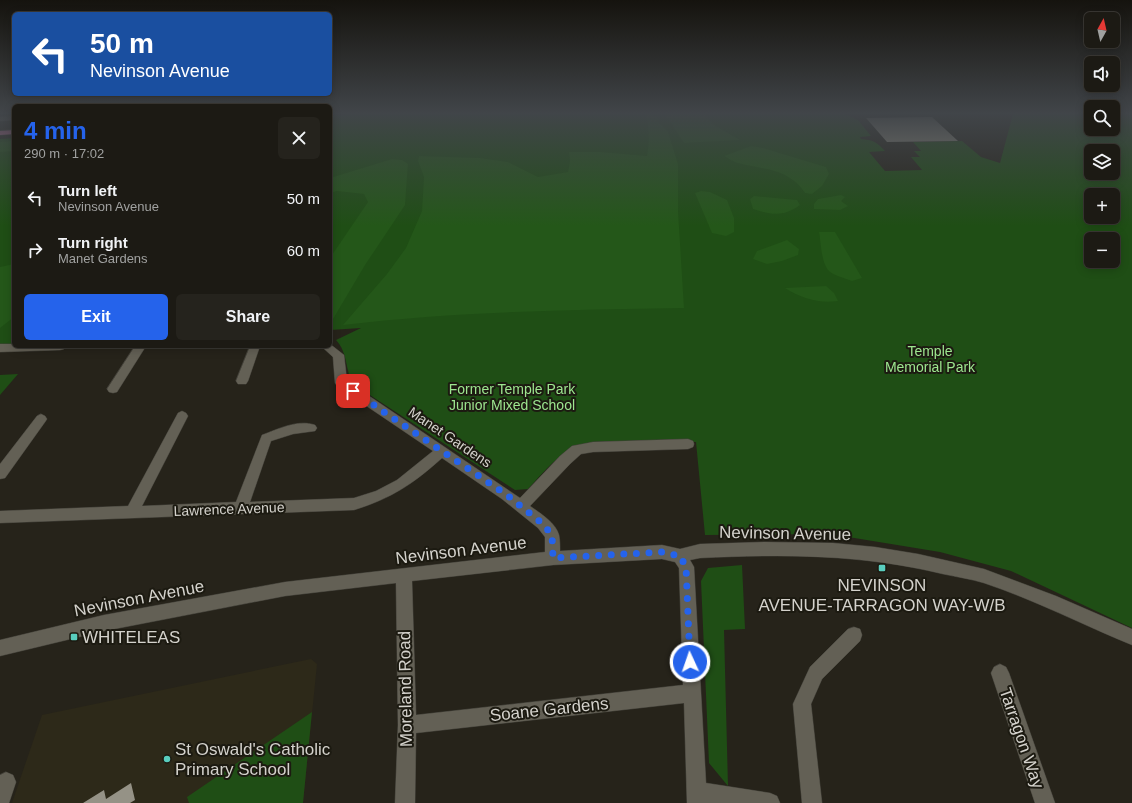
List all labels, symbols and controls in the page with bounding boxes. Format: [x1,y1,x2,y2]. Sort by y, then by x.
north arrow [1084,12,1120,48]
map controls [1084,12,1120,268]
icon: left [24,28,76,80]
text: 50 m [90,28,154,59]
button: sound [1084,56,1120,92]
text: Nevinson Avenue [90,61,230,81]
button: search [1084,100,1120,136]
text: 4 min [24,117,87,144]
button: close [278,117,320,159]
button: layers [1084,144,1120,180]
text: 290 m · 17:02 [24,146,104,161]
text: Turn left [58,182,117,199]
icon: left [24,187,46,209]
button: + [1084,188,1120,224]
text: 50 m [287,190,320,207]
text: Nevinson Avenue [58,199,159,214]
button: − [1084,232,1120,268]
text: Turn right [58,234,128,251]
icon: right [24,239,46,261]
text: 60 m [287,242,320,259]
text: Manet Gardens [58,251,148,266]
button: Exit [24,294,168,340]
button: Share [176,294,320,340]
park label: Temple Memorial Park [885,343,976,375]
pin [336,374,370,408]
icon: arrive [342,380,364,402]
park label: Former Temple Park Junior Mixed School [449,381,576,413]
street label: Manet Gardens [406,403,494,471]
street label: Lawrence Avenue [173,499,285,519]
street label: Nevinson Avenue [719,523,851,544]
street label: Nevinson Avenue [394,533,528,568]
marker: NEVINSON AVENUE-TARRAGON WAY-W/B [877,563,887,573]
place label: NEVINSON AVENUE-TARRAGON WAY-W/B [758,576,1006,615]
street label: Nevinson Avenue [72,577,206,620]
place label: WHITELEAS [82,628,180,647]
street label: Moreland Road [395,631,416,747]
marker: WHITELEAS [69,632,79,642]
position arrow [669,641,711,683]
street label: Tarragon Way [995,685,1048,791]
street label: Soane Gardens [489,694,609,725]
place label: St Oswald's Catholic Primary School [175,740,331,779]
marker: St Oswald's Catholic Primary School [162,754,172,764]

